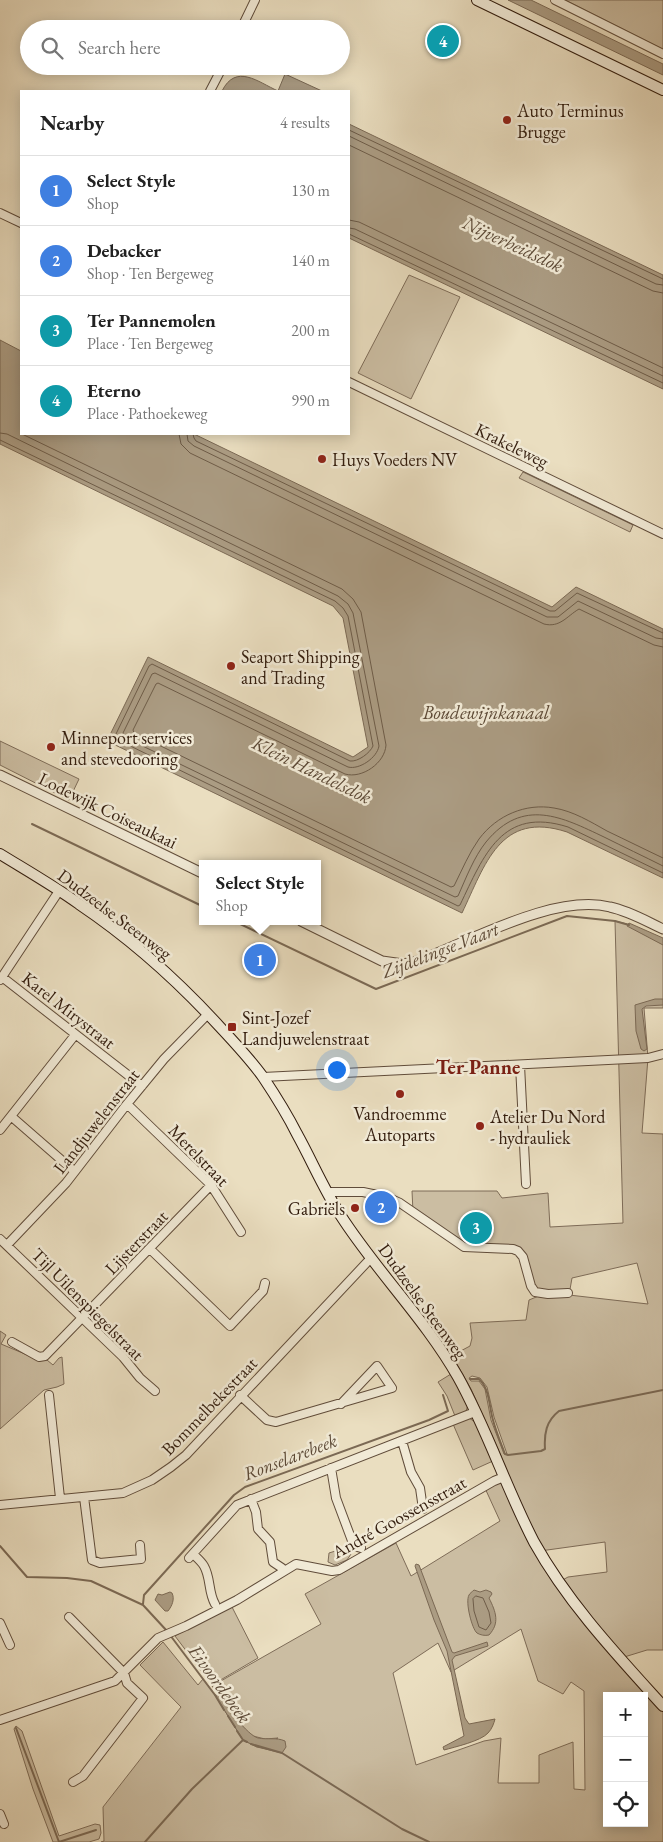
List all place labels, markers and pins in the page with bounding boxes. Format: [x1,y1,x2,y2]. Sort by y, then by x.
pin: 4 [427,22,459,60]
place label: Auto Terminus Brugge [516,99,624,143]
marker: Auto Terminus Brugge [501,114,513,126]
place label: Huys Voeders NV [332,448,458,471]
marker: Huys Voeders NV [316,453,328,465]
place label: Seaport Shipping and Trading [241,645,360,689]
marker: Seaport Shipping and Trading [225,660,237,672]
place label: Minneport services and stevedooring [61,726,192,770]
marker: Minneport services and stevedooring [45,741,57,753]
pin: 1 [244,941,276,979]
place label: Sint-Jozef Landjuwelenstraat [242,1006,369,1050]
marker: Sint-Jozef Landjuwelenstraat [226,1021,238,1033]
marker: Vandroemme Autoparts [394,1088,406,1100]
place label: Vandroemme Autoparts [353,1102,447,1146]
place label: Atelier Du Nord - hydrauliek [489,1105,606,1149]
marker: Atelier Du Nord - hydrauliek [474,1120,486,1132]
pin: 2 [365,1188,397,1226]
place label: Gabriëls [288,1197,345,1220]
marker: Gabriëls [349,1202,361,1214]
pin: 3 [460,1209,492,1247]

